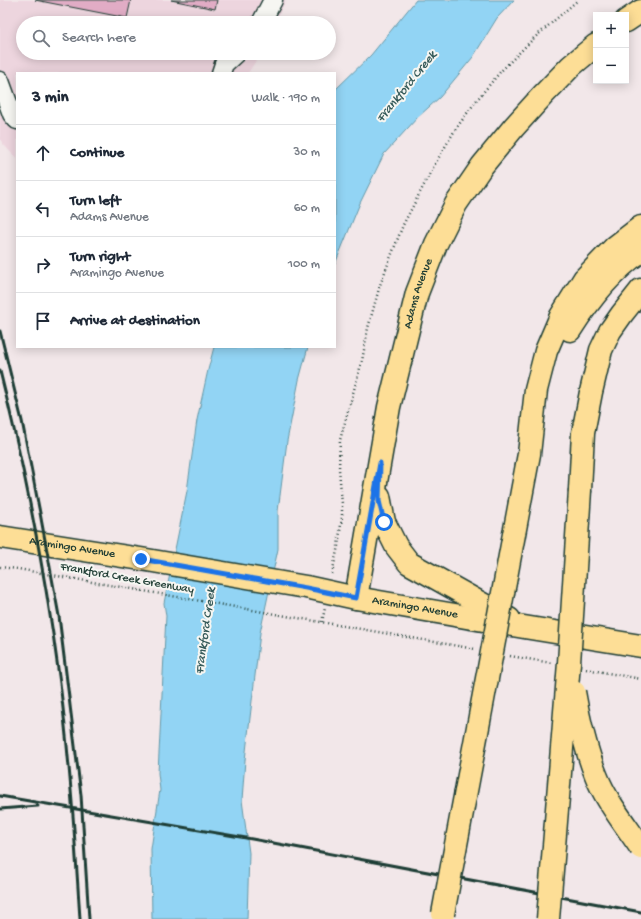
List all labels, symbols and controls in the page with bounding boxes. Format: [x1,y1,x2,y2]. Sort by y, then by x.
map controls [593,12,629,84]
button: + [593,12,629,48]
search box [16,16,336,60]
icon: search [30,27,52,49]
text: Search here [62,29,136,47]
water label: Frankford Creek [374,47,441,126]
button: − [593,48,629,84]
text: 3 min [32,88,69,108]
text: Walk · 190 m [251,91,320,106]
icon: ahead [32,142,54,164]
text: Continue [70,144,124,162]
text: 30 m [294,145,320,160]
text: Turn left [70,192,121,210]
icon: left [32,198,54,220]
text: 60 m [294,201,320,216]
text: Adams Avenue [70,210,149,225]
text: Turn right [70,248,130,266]
icon: right [32,254,54,276]
street label: Adams Avenue [401,256,437,330]
text: 100 m [288,257,320,272]
text: Aramingo Avenue [70,266,164,281]
icon: arrive [32,310,54,332]
text: Arrive at destination [70,312,200,330]
route start [375,513,393,531]
street label: Aramingo Avenue [28,535,117,562]
route end [132,550,150,568]
street label: Frankford Creek Greenway [58,560,195,598]
water label: Frankford Creek [192,586,220,675]
street label: Aramingo Avenue [371,594,460,623]

